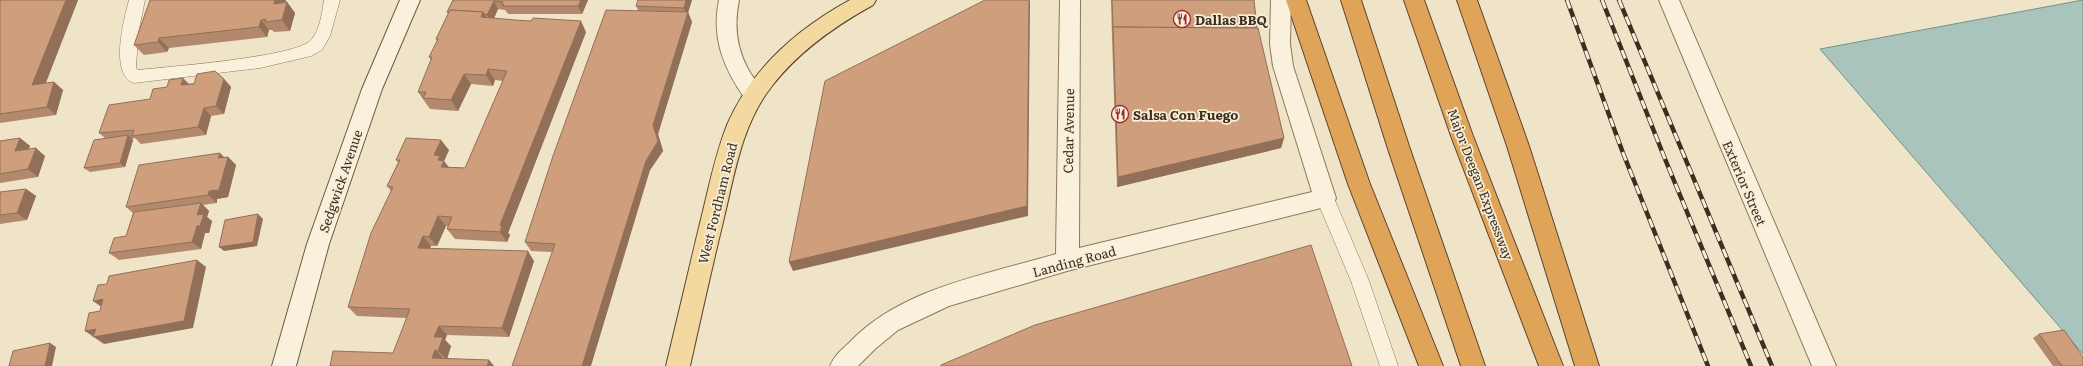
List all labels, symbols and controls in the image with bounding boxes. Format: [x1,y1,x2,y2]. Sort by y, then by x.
restaurant icon: Dallas BBQ [1172,9,1192,29]
place label: Dallas BBQ [1195,10,1268,29]
street label: Cedar Avenue [1058,88,1078,174]
restaurant icon: Salsa Con Fuego [1110,104,1130,124]
place label: Salsa Con Fuego [1133,105,1238,124]
street label: Major Deegan Expressway [1443,105,1519,263]
street label: Sedgwick Avenue [313,127,367,235]
street label: Exterior Street [1718,137,1772,229]
street label: West Fordham Road [693,140,741,266]
street label: Landing Road [1030,241,1118,281]

